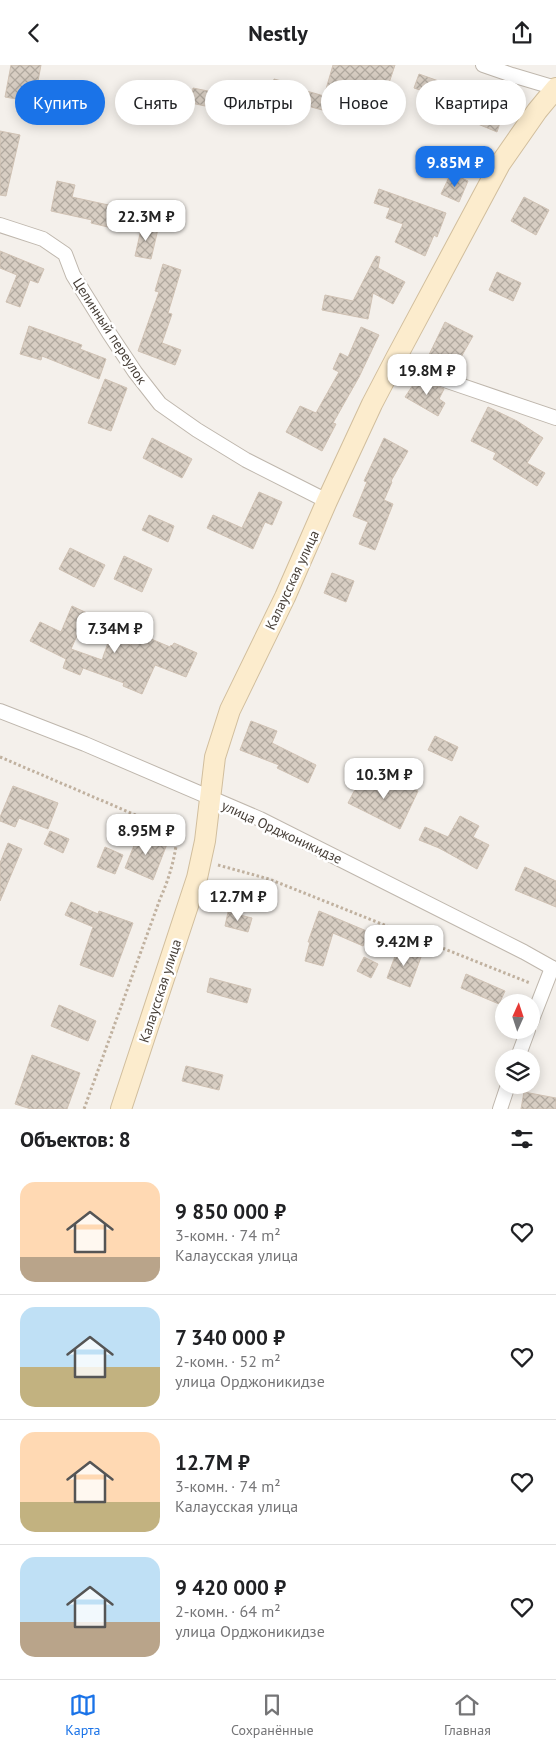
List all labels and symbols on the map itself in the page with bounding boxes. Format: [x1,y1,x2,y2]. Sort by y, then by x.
pin: 9.85M ₽ [409,145,501,188]
pin: 22.3M ₽ [100,199,192,242]
street label: Целинный переулок [69,274,151,388]
pin: 19.8M ₽ [381,353,473,396]
street label: Калаусская улица [261,527,323,633]
pin: 7.34M ₽ [69,611,161,654]
pin: 10.3M ₽ [338,757,430,800]
street label: улица Орджоникидзе [219,796,345,868]
pin: 8.95M ₽ [100,813,192,856]
pin: 12.7M ₽ [192,879,284,922]
pin: 9.42M ₽ [358,925,450,967]
street label: Калаусская улица [135,937,185,1045]
north arrow [495,994,540,1039]

